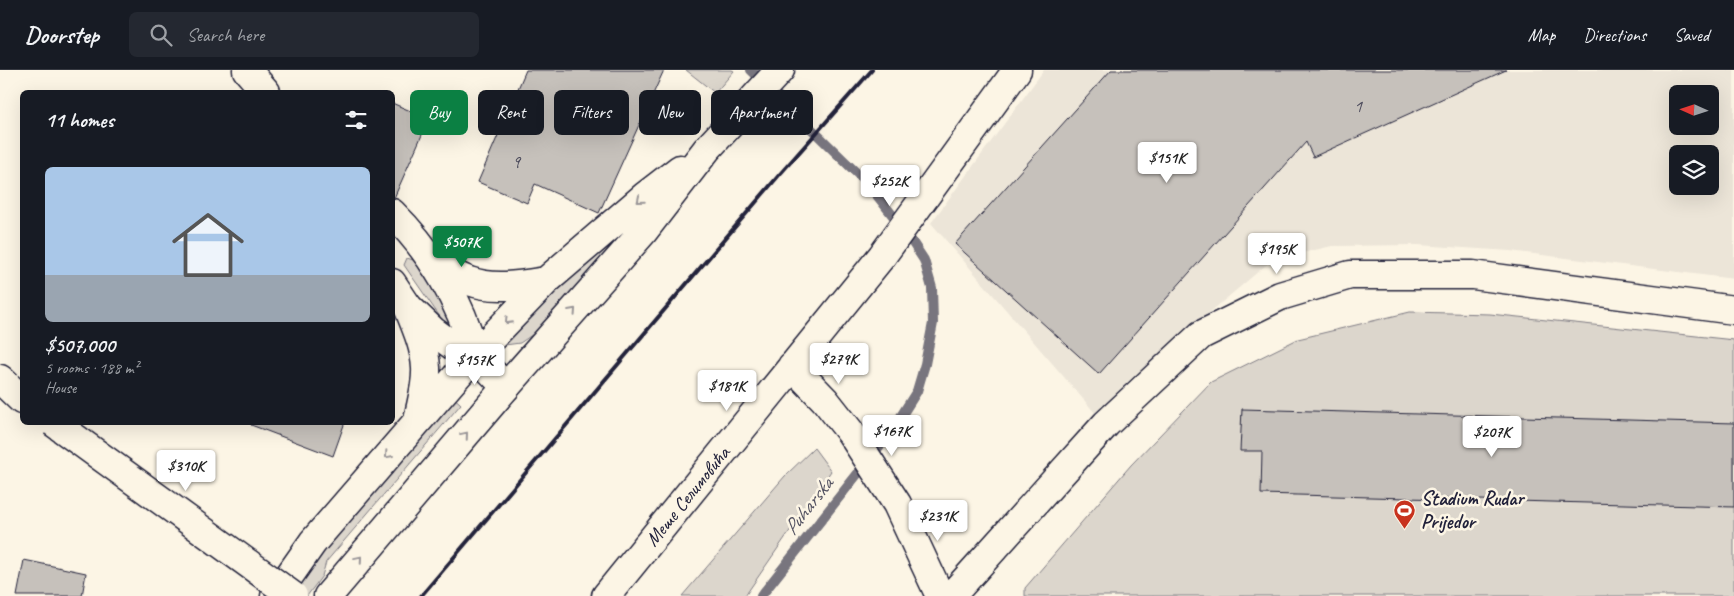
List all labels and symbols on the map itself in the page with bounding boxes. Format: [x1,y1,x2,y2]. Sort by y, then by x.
north arrow [1669,85,1719,135]
house number: 1 [1354,95,1363,117]
pin: $151K [1132,142,1202,184]
house number: 9 [512,151,522,173]
pin: $252K [855,164,925,207]
one-way arrow [637,194,646,203]
pin: $507K [427,226,497,268]
pin: $195K [1242,232,1312,275]
one-way arrow [567,307,576,316]
one-way arrow [505,315,514,324]
pin: $279K [804,342,874,385]
pin: $157K [440,344,510,386]
pin: $181K [692,370,762,412]
pin: $167K [857,414,927,457]
pin: $207K [1457,416,1527,458]
one-way arrow [459,432,467,441]
street label: Меше Селимовића [639,440,736,551]
one-way arrow [385,449,393,458]
pin: $310K [151,450,221,492]
water label: Puharska [777,470,840,540]
place label: Stadium Rudar Prijedor [1421,486,1526,534]
sports icon: Stadium Rudar Prijedor [1393,498,1417,529]
pin: $231K [903,500,973,542]
one-way arrow [354,556,362,565]

